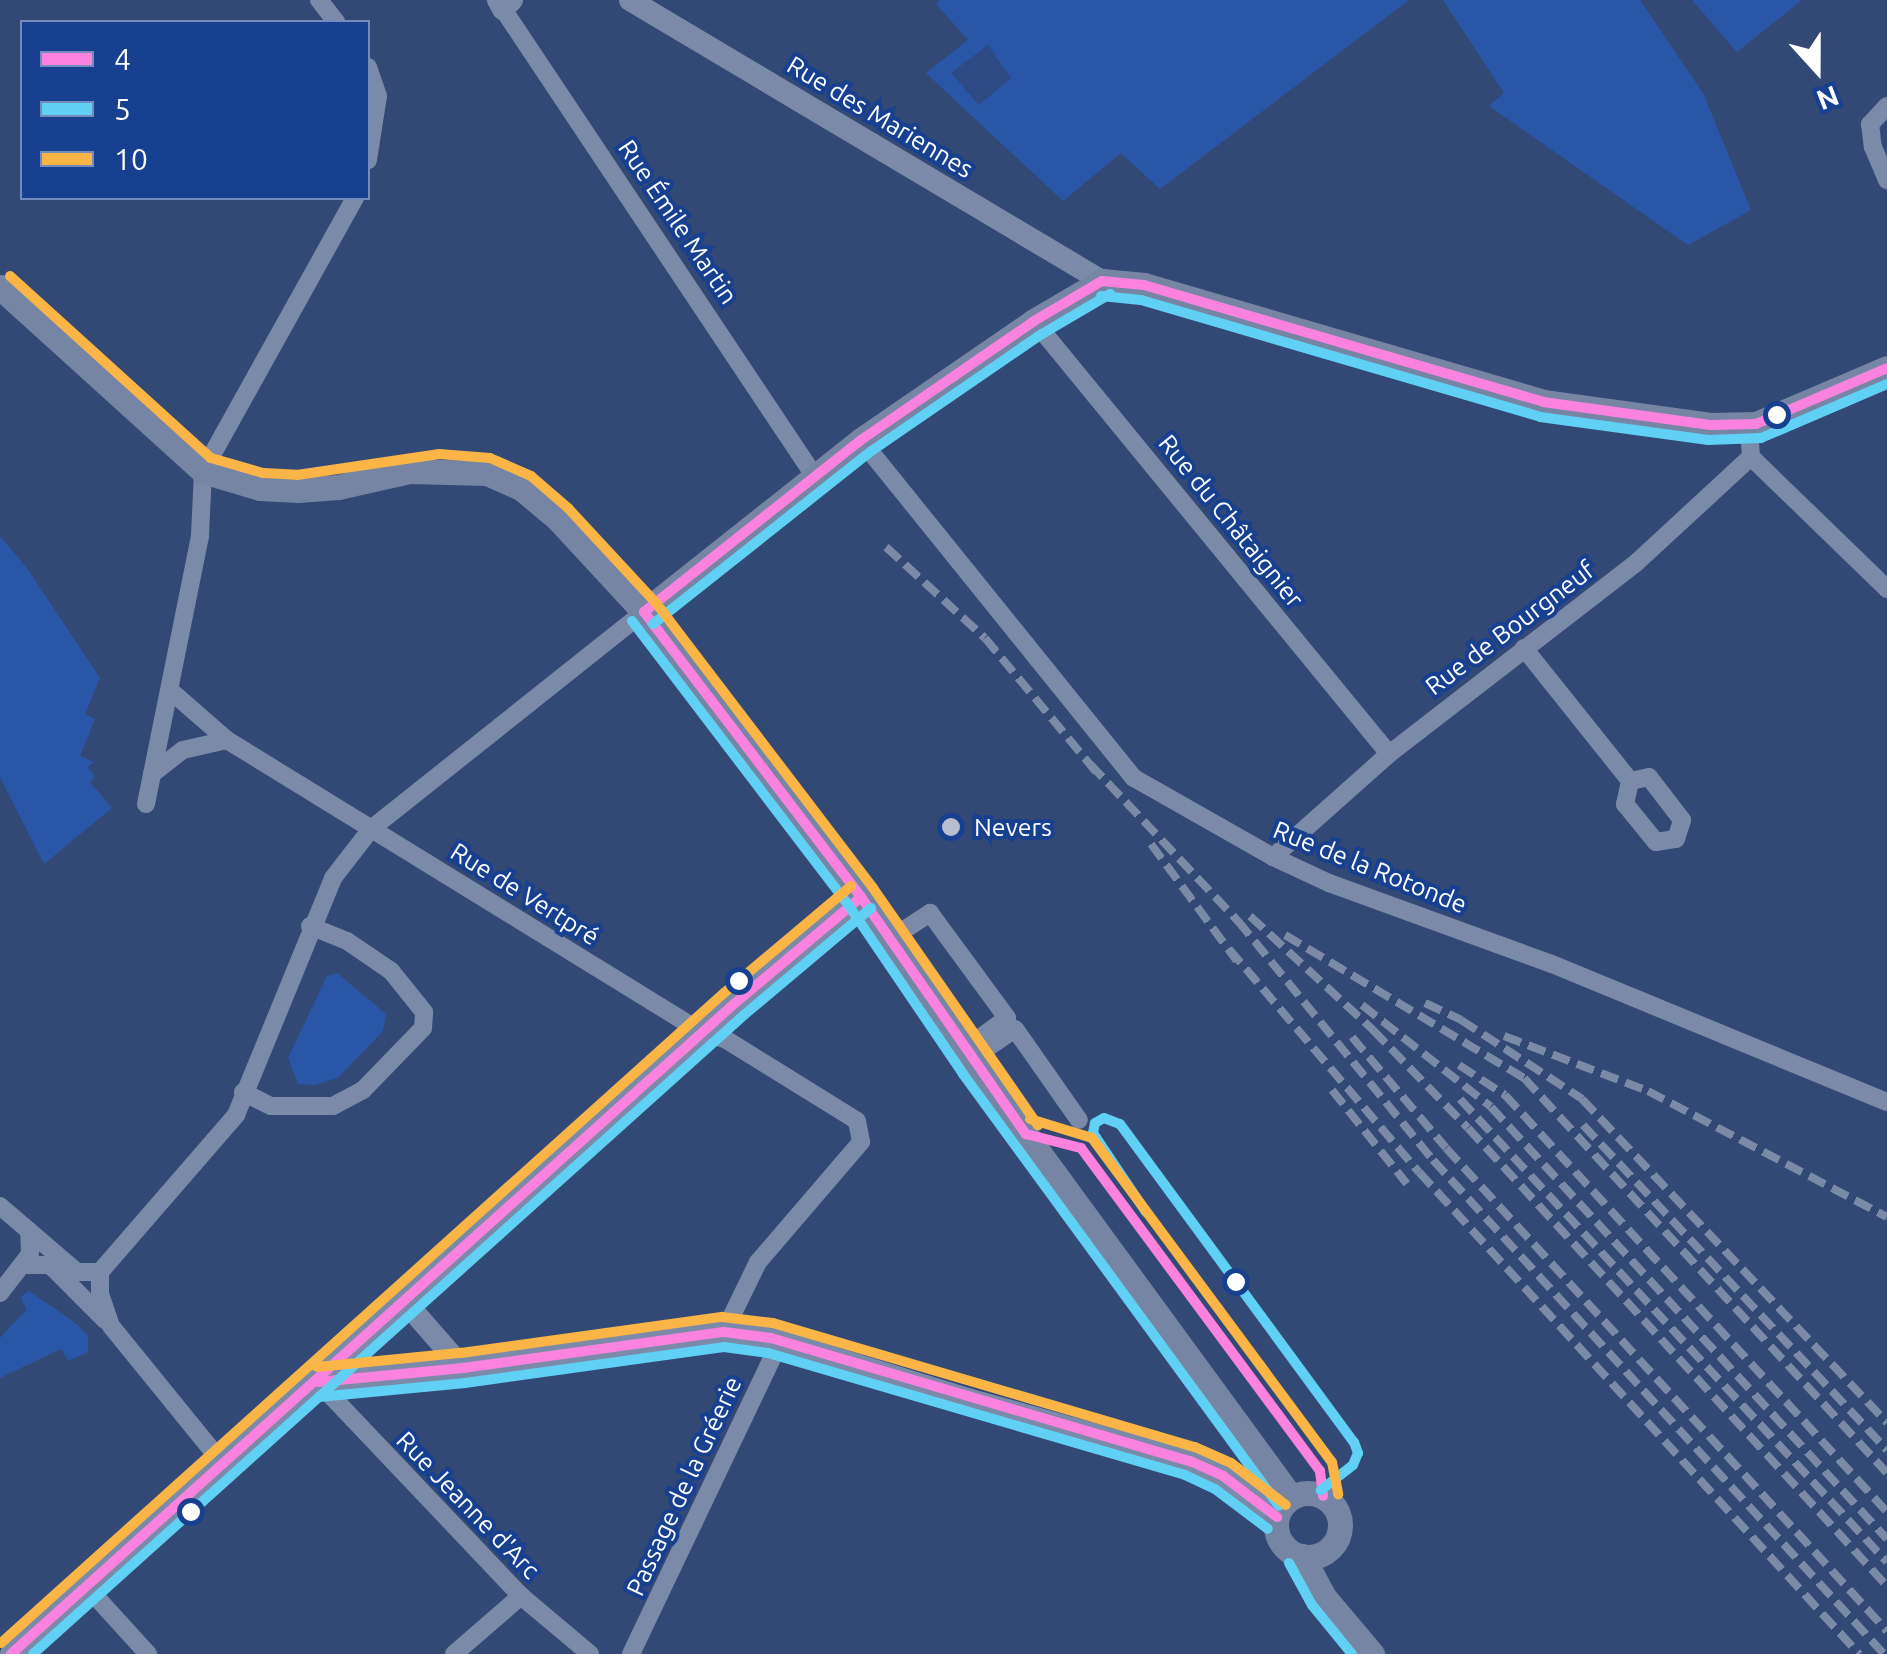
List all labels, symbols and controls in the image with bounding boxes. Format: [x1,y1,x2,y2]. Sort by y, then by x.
legend [20,20,370,200]
north arrow [1767,20,1867,120]
text: 4 [114,42,131,76]
street label: Rue des Mariennes [782,50,978,184]
text: N [1813,80,1843,117]
text: 5 [114,92,131,126]
street label: Rue Émile Martin [612,134,744,310]
text: 10 [114,142,148,176]
unlabelled marker [1767,405,1787,425]
street label: Rue du Châtaignier [1152,429,1310,613]
street label: Rue de Bourgneuf [1420,555,1600,701]
place label: Nevers [974,812,1052,842]
marker: Nevers [938,814,964,840]
street label: Rue de la Rotonde [1269,815,1471,919]
street label: Rue de Vertpré [445,836,605,952]
unlabelled marker [729,971,749,991]
unlabelled marker [1226,1272,1246,1292]
street label: Passage de la Gréerie [620,1372,748,1600]
street label: Rue Jeanne d'Arc [390,1425,546,1585]
unlabelled marker [181,1502,201,1522]

